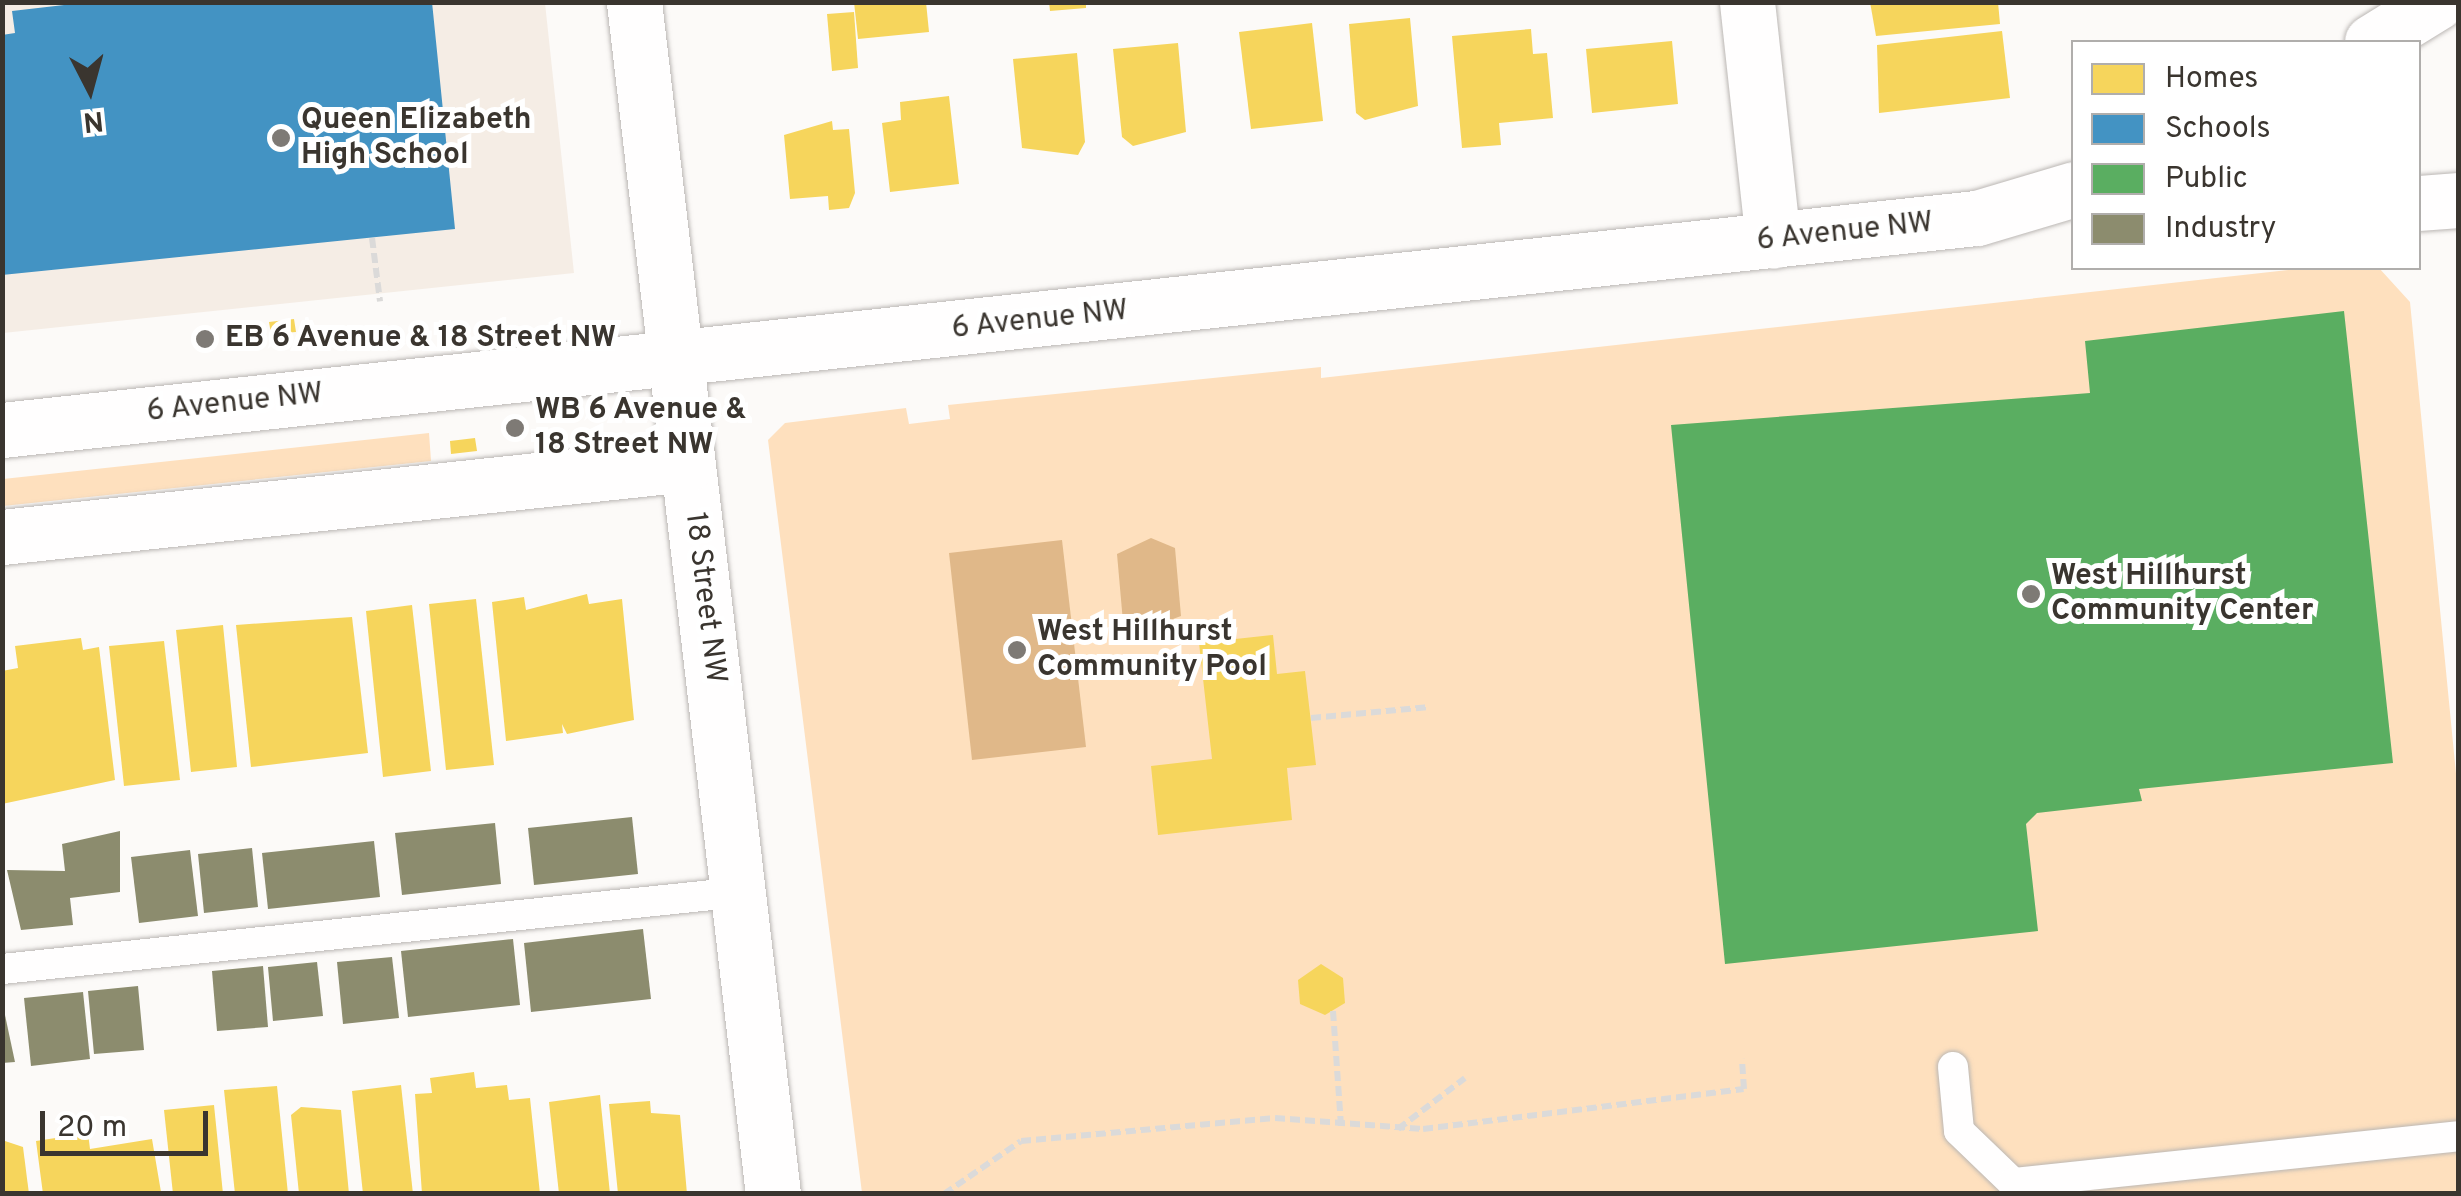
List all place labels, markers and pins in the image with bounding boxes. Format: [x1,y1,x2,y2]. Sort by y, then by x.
place label: Queen Elizabeth High School [301,103,531,174]
marker: Queen Elizabeth High School [270,127,292,149]
place label: EB 6 Avenue & 18 Street NW [225,321,617,357]
marker: EB 6 Avenue & 18 Street NW [194,328,216,350]
place label: WB 6 Avenue & 18 Street NW [535,393,748,464]
marker: WB 6 Avenue & 18 Street NW [504,417,526,439]
place label: West Hillhurst Community Center [2051,559,2313,630]
marker: West Hillhurst Community Center [2020,583,2042,605]
place label: West Hillhurst Community Pool [1037,615,1267,686]
marker: West Hillhurst Community Pool [1006,639,1028,661]

